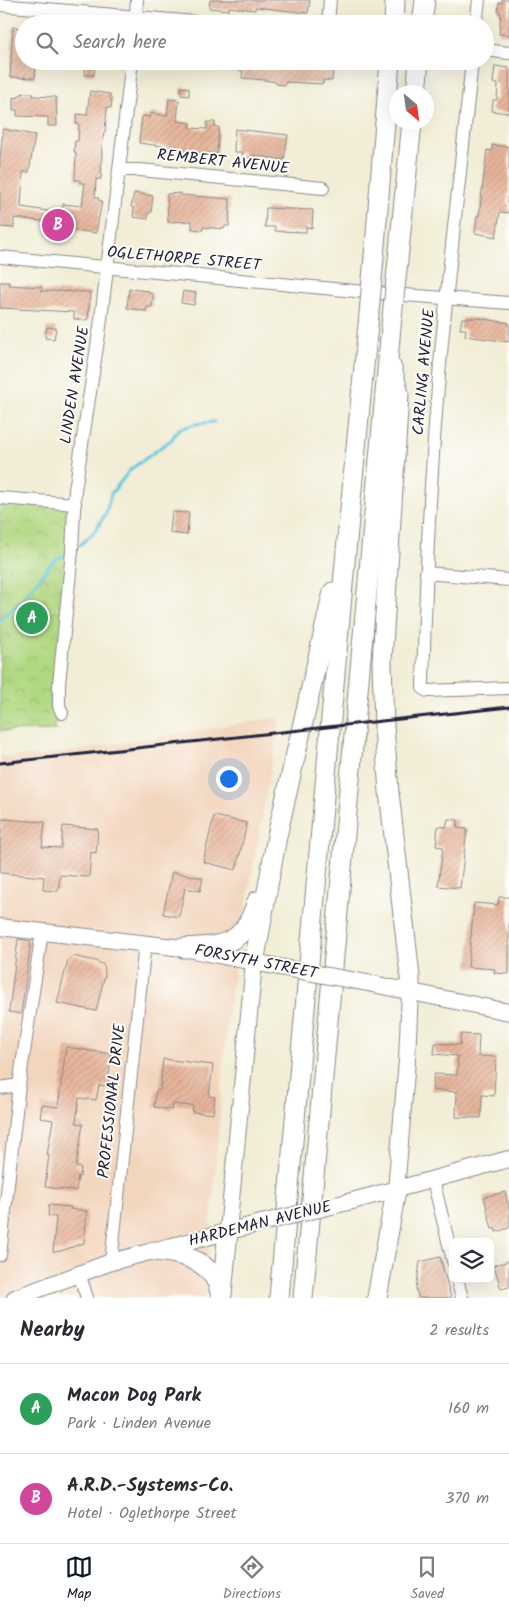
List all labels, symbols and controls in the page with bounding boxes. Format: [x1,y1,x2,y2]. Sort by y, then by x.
search box [15,15,494,70]
text: Search here [73,28,167,58]
icon: search [33,29,61,57]
north arrow [389,85,434,130]
street label: REMBERT AVENUE [156,143,291,181]
pin: B [42,206,74,244]
street label: OGLETHORPE STREET [106,240,263,278]
street label: CARLING AVENUE [406,307,442,436]
street label: LINDEN AVENUE [53,324,97,446]
pin: A [16,599,48,637]
your location [216,766,242,792]
street label: FORSYTH STREET [192,938,321,986]
street label: PROFESSIONAL DRIVE [91,1022,133,1180]
street label: HARDEMAN AVENUE [186,1194,335,1254]
map controls [449,1238,494,1283]
button: layers [449,1238,494,1283]
text: Nearby [20,1314,85,1347]
text: 2 results [429,1318,489,1343]
text: Macon Dog Park [67,1381,201,1411]
text: A [31,1396,41,1421]
text: 160 m [448,1396,489,1421]
text: Park · Linden Avenue [67,1411,211,1436]
text: A.R.D.-Systems-Co. [67,1471,233,1501]
text: B [31,1486,41,1511]
text: 370 m [445,1486,489,1511]
text: Hotel · Oglethorpe Street [67,1501,237,1526]
tab: Map [65,1553,93,1605]
tab: Directions [223,1553,281,1605]
tab: Saved [411,1553,444,1605]

